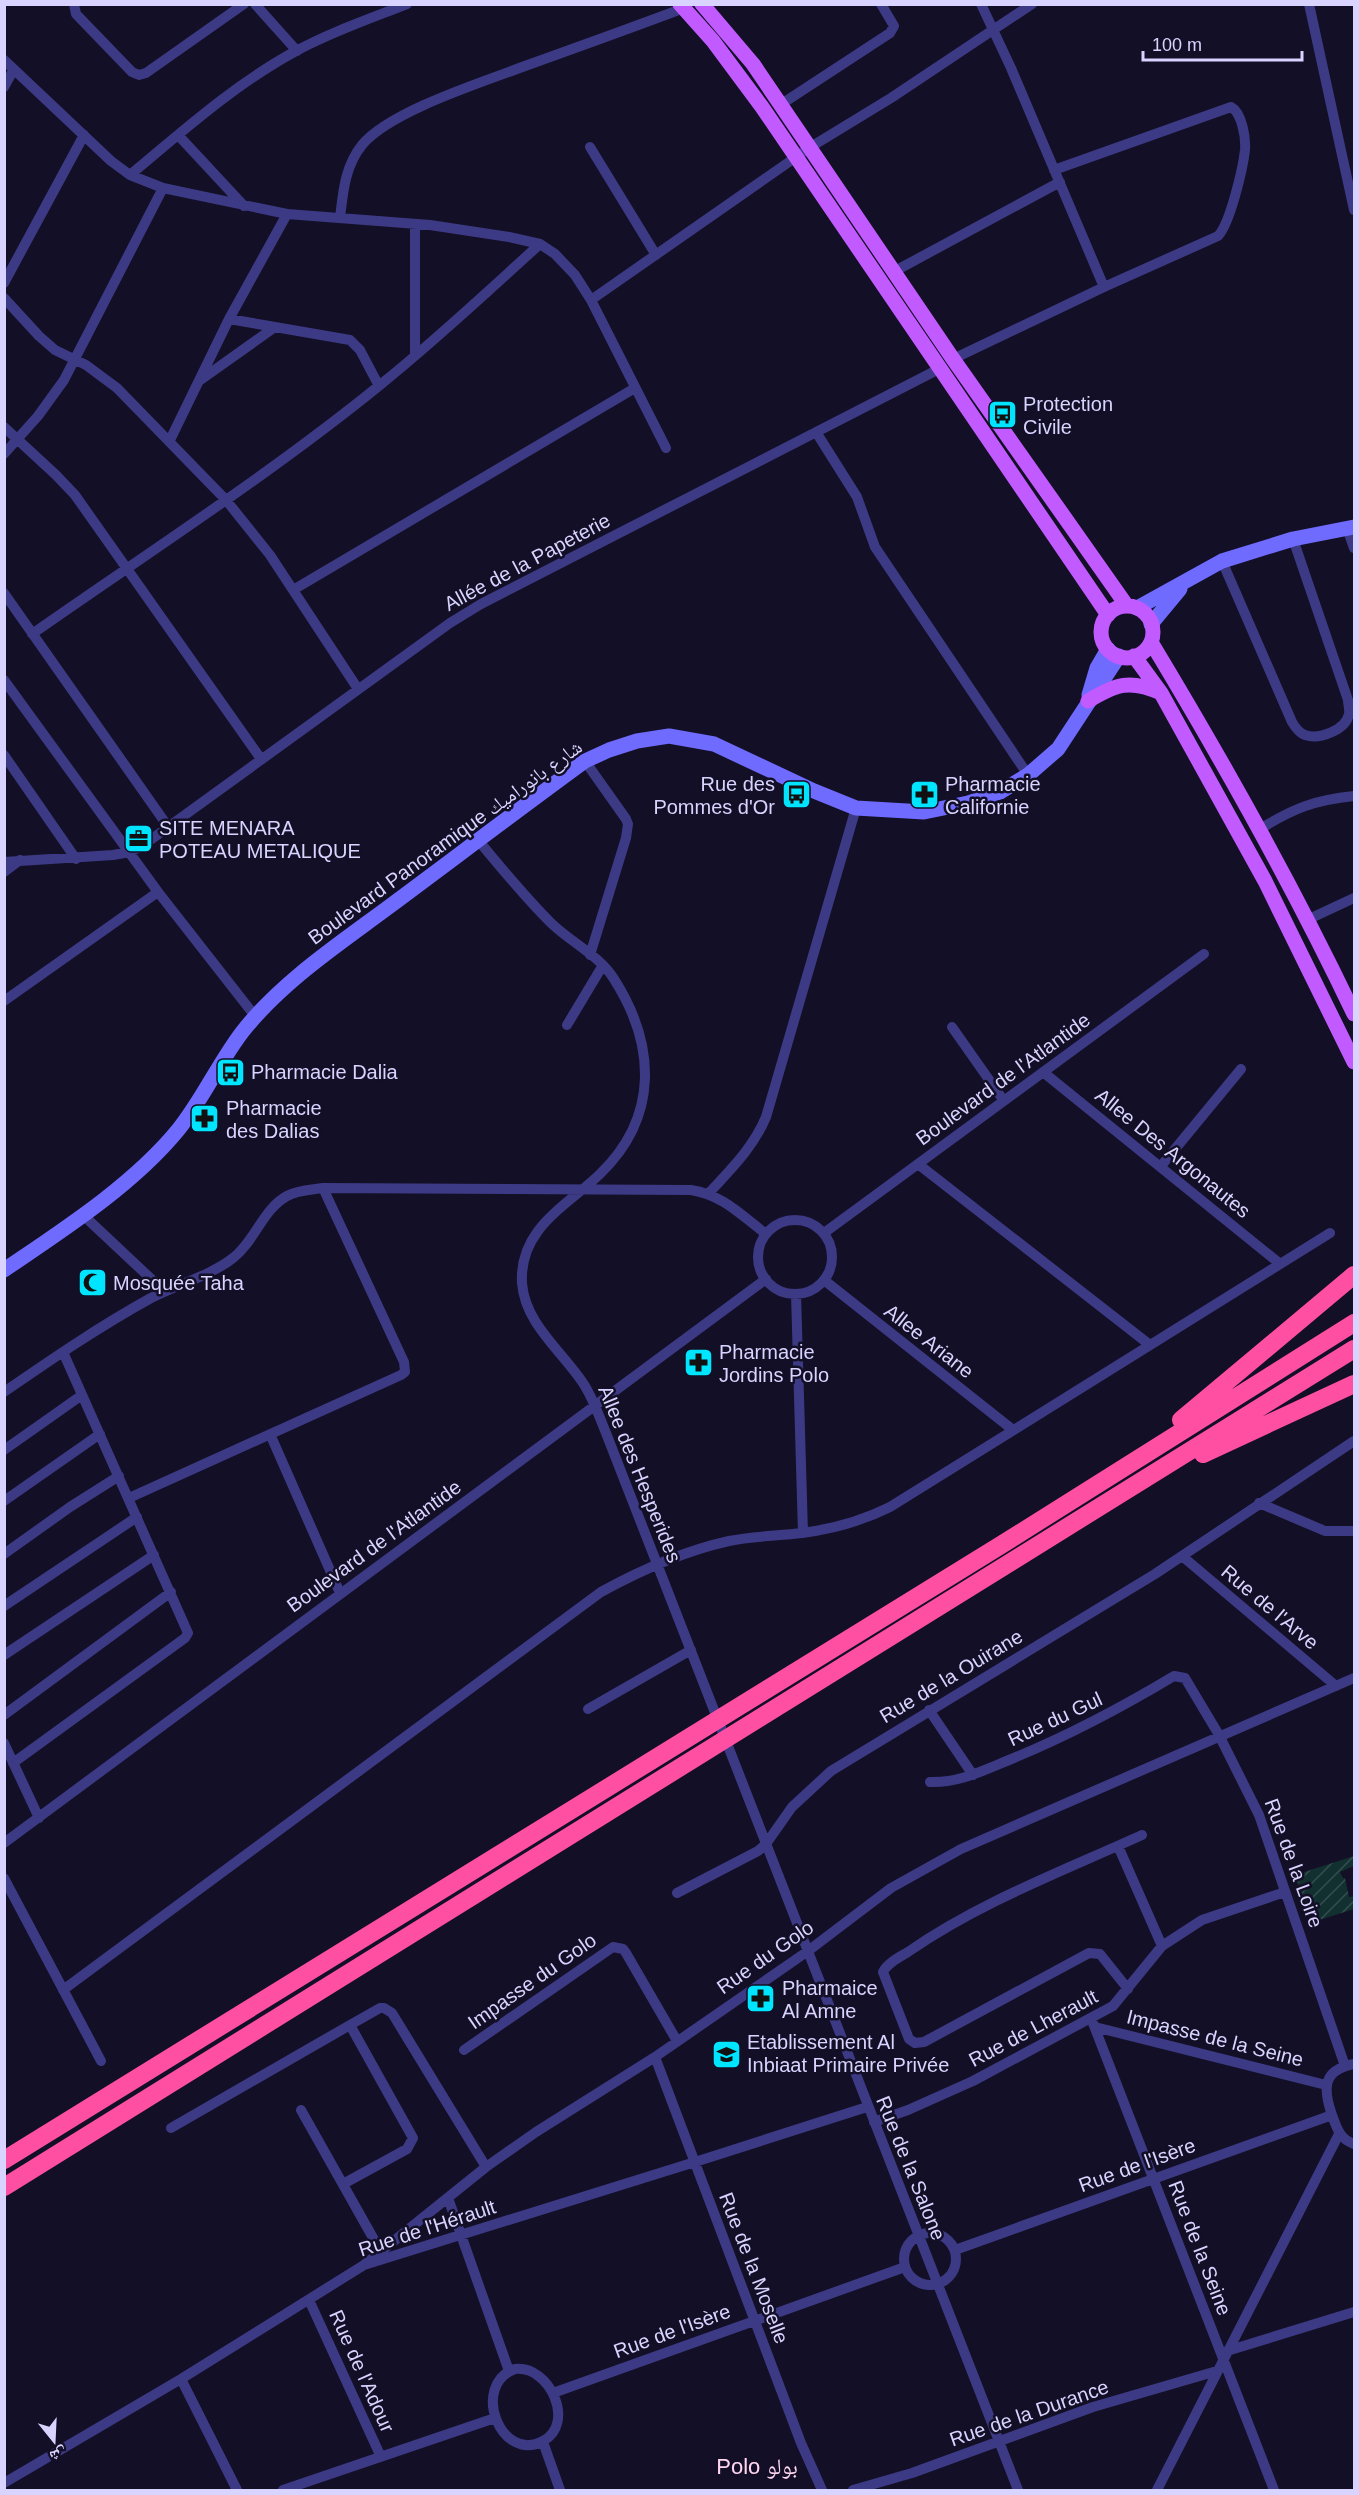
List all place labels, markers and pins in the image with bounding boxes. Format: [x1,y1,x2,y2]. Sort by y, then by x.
place label: Protection Civile [1023,393,1113,438]
bus stop icon: Protection Civile [986,399,1018,431]
place label: Rue des Pommes d'Or [653,773,775,818]
place label: Pharmacie Californie [945,773,1041,818]
bus stop icon: Rue des Pommes d'Or [780,779,812,811]
pharmacy icon: Pharmacie Californie [908,779,940,811]
place label: SITE MENARA POTEAU METALIQUE [159,817,361,862]
office icon: SITE MENARA POTEAU METALIQUE [122,823,154,855]
bus stop icon: Pharmacie Dalia [214,1056,246,1088]
place label: Pharmacie Dalia [251,1061,399,1083]
place label: Pharmacie des Dalias [226,1097,322,1142]
pharmacy icon: Pharmacie des Dalias [189,1103,221,1135]
mosque icon: Mosquée Taha [76,1267,108,1299]
place label: Mosquée Taha [113,1272,245,1294]
place label: Pharmacie Jordins Polo [719,1341,829,1386]
pharmacy icon: Pharmacie Jordins Polo [682,1347,714,1379]
place label: Pharmaice Al Amne [782,1977,878,2022]
pharmacy icon: Pharmaice Al Amne [745,1983,777,2015]
place label: Etablissement Al Inbiaat Primaire Privée [747,2031,949,2076]
school or university icon: Etablissement Al Inbiaat Primaire Privée [710,2038,742,2070]

